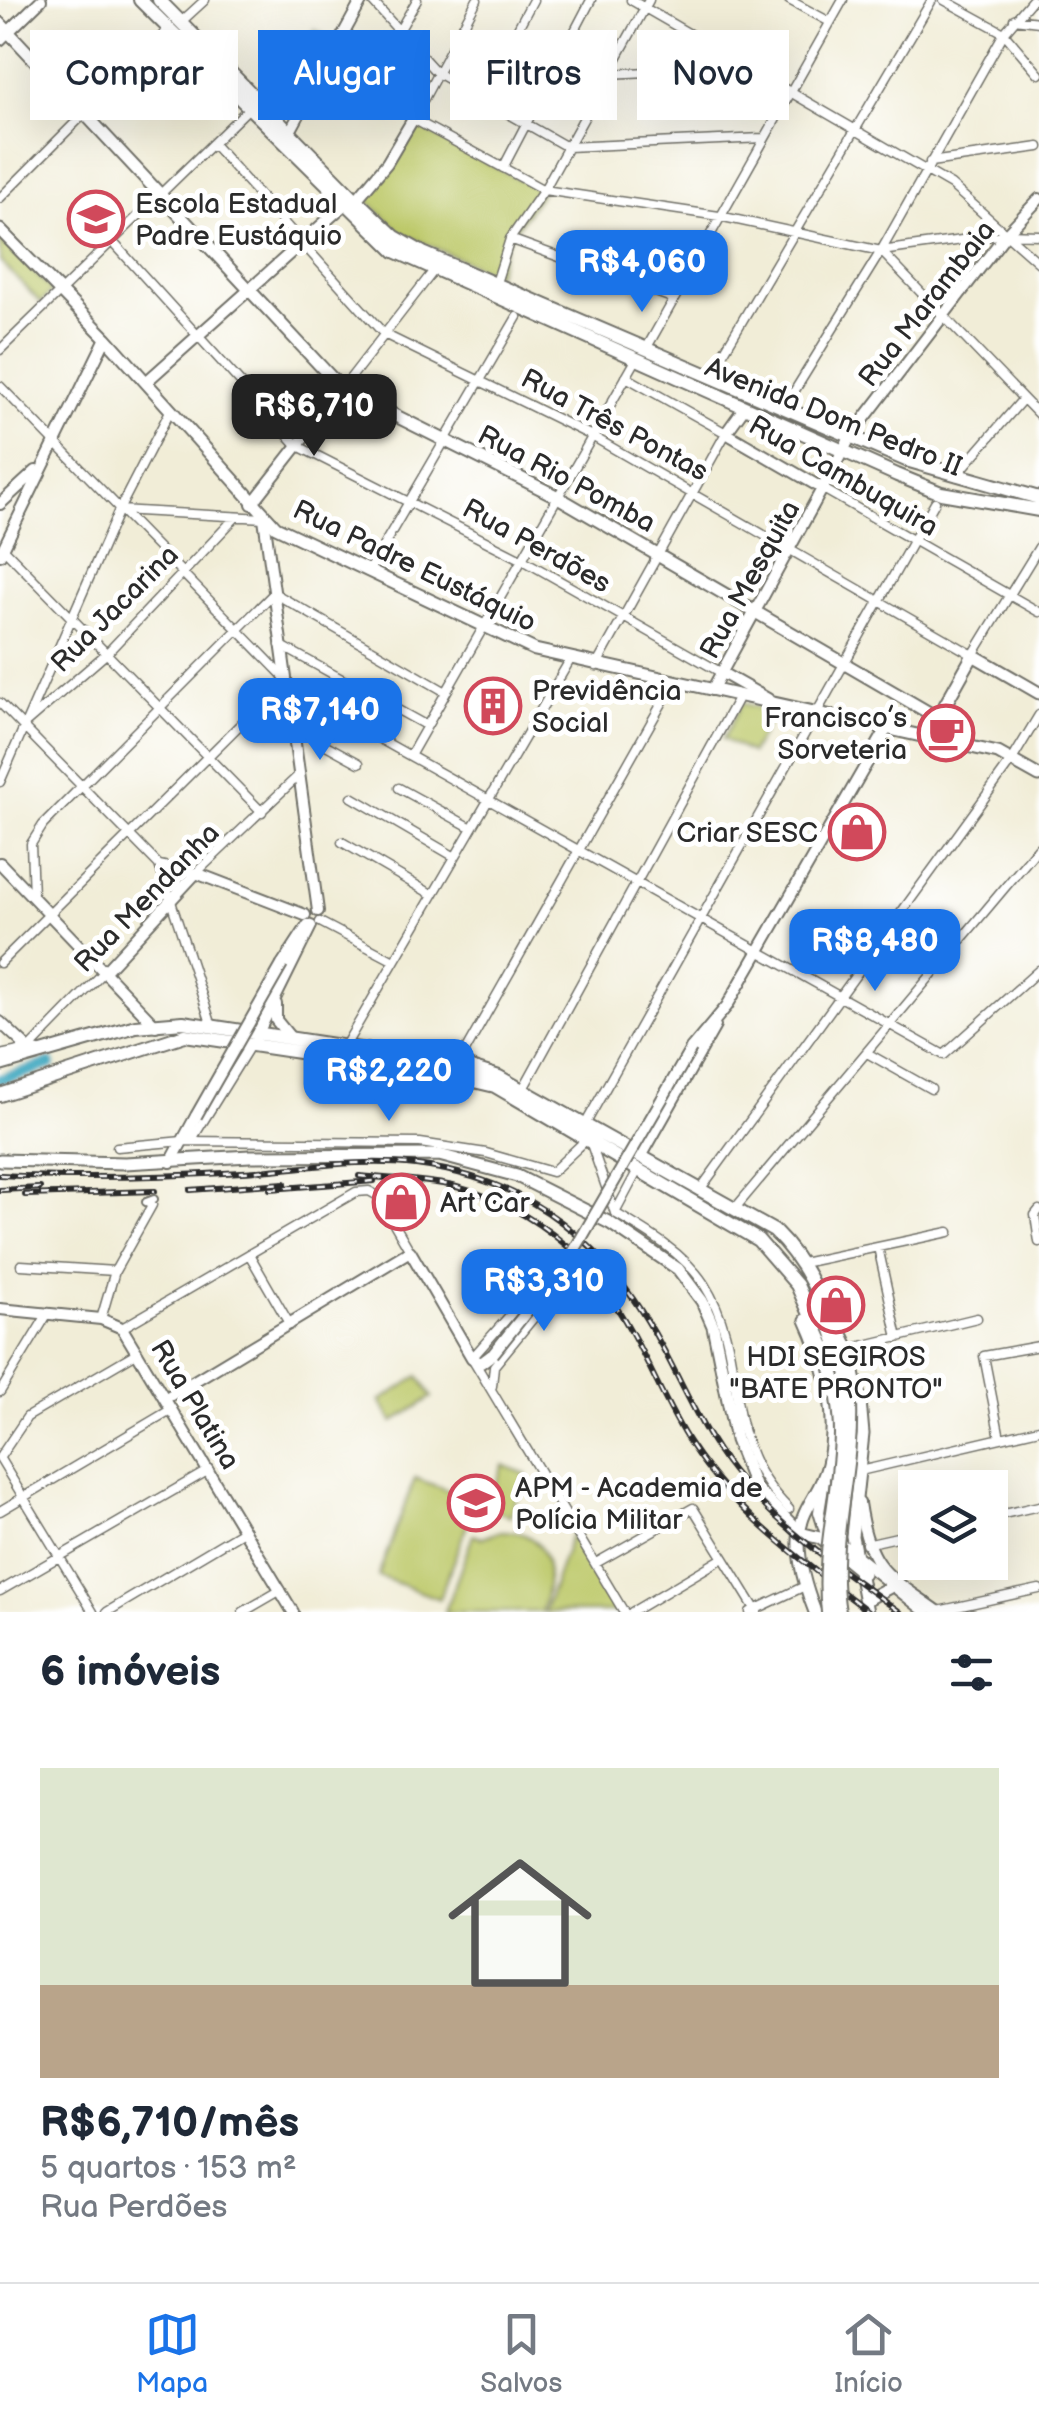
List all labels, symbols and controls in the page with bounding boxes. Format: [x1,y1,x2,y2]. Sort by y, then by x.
chip: Comprar [30,30,238,120]
chip: Alugar [258,30,430,120]
chip: Filtros [450,30,617,120]
chip: Novo [637,30,789,120]
place label: Escola Estadual Padre Eustáquio [135,188,342,253]
school or university icon: Escola Estadual Padre Eustáquio [66,189,126,249]
street label: Rua Marambaia [852,214,1002,394]
pin: R$4,060 [550,230,734,315]
text: R$4,060 [578,243,706,282]
street label: Avenida Dom Pedro II [700,351,967,484]
street label: Rua Três Pontas [515,362,714,489]
pin: R$6,710 [222,374,406,459]
text: R$6,710 [254,387,374,426]
street label: Rua Cambuquira [743,409,944,544]
street label: Rua Rio Pomba [472,419,661,540]
street label: Rua Perdões [457,492,616,601]
street label: Rua Padre Eustáquio [287,493,541,640]
street label: Rua Mesquita [693,495,807,665]
street label: Rua Jacarina [45,539,186,680]
place label: Previdência Social [532,675,682,740]
building icon: Previdência Social [463,676,523,736]
pin: R$7,140 [228,678,412,763]
text: R$7,140 [260,691,380,730]
place label: Francisco’s Sorveteria [764,702,907,767]
cafe icon: Francisco’s Sorveteria [916,703,976,763]
shop icon: Criar SESC [827,802,887,862]
street label: Rua Mendanha [68,817,227,979]
place label: Criar SESC [676,817,818,850]
pin: R$8,480 [783,909,967,994]
text: R$8,480 [811,922,939,961]
pin: R$2,220 [297,1039,481,1124]
text: R$2,220 [326,1052,452,1091]
shop icon: Art Car [371,1172,431,1232]
place label: Art Car [440,1187,530,1220]
pin: R$3,310 [452,1249,636,1334]
text: R$3,310 [484,1262,604,1301]
shop icon: HDI SEGIROS "BATE PRONTO" [806,1275,866,1335]
street label: Rua Platina [143,1334,246,1476]
place label: HDI SEGIROS "BATE PRONTO" [729,1341,943,1406]
map controls [898,1470,1008,1580]
button: layers [898,1470,1008,1580]
place label: APM - Academia de Polícia Militar [515,1472,763,1537]
school or university icon: APM - Academia de Polícia Militar [446,1473,506,1533]
icon: filters [944,1645,999,1700]
text: 6 imóveis [40,1647,220,1698]
icon: home [430,1833,610,2013]
text: R$6,710/mês [40,2098,299,2149]
text: 5 quartos · 153 m² [40,2149,297,2188]
text: Rua Perdões [40,2188,227,2227]
tab: Mapa [136,2307,208,2400]
tab: Salvos [480,2307,562,2400]
tab: Início [834,2307,903,2400]

